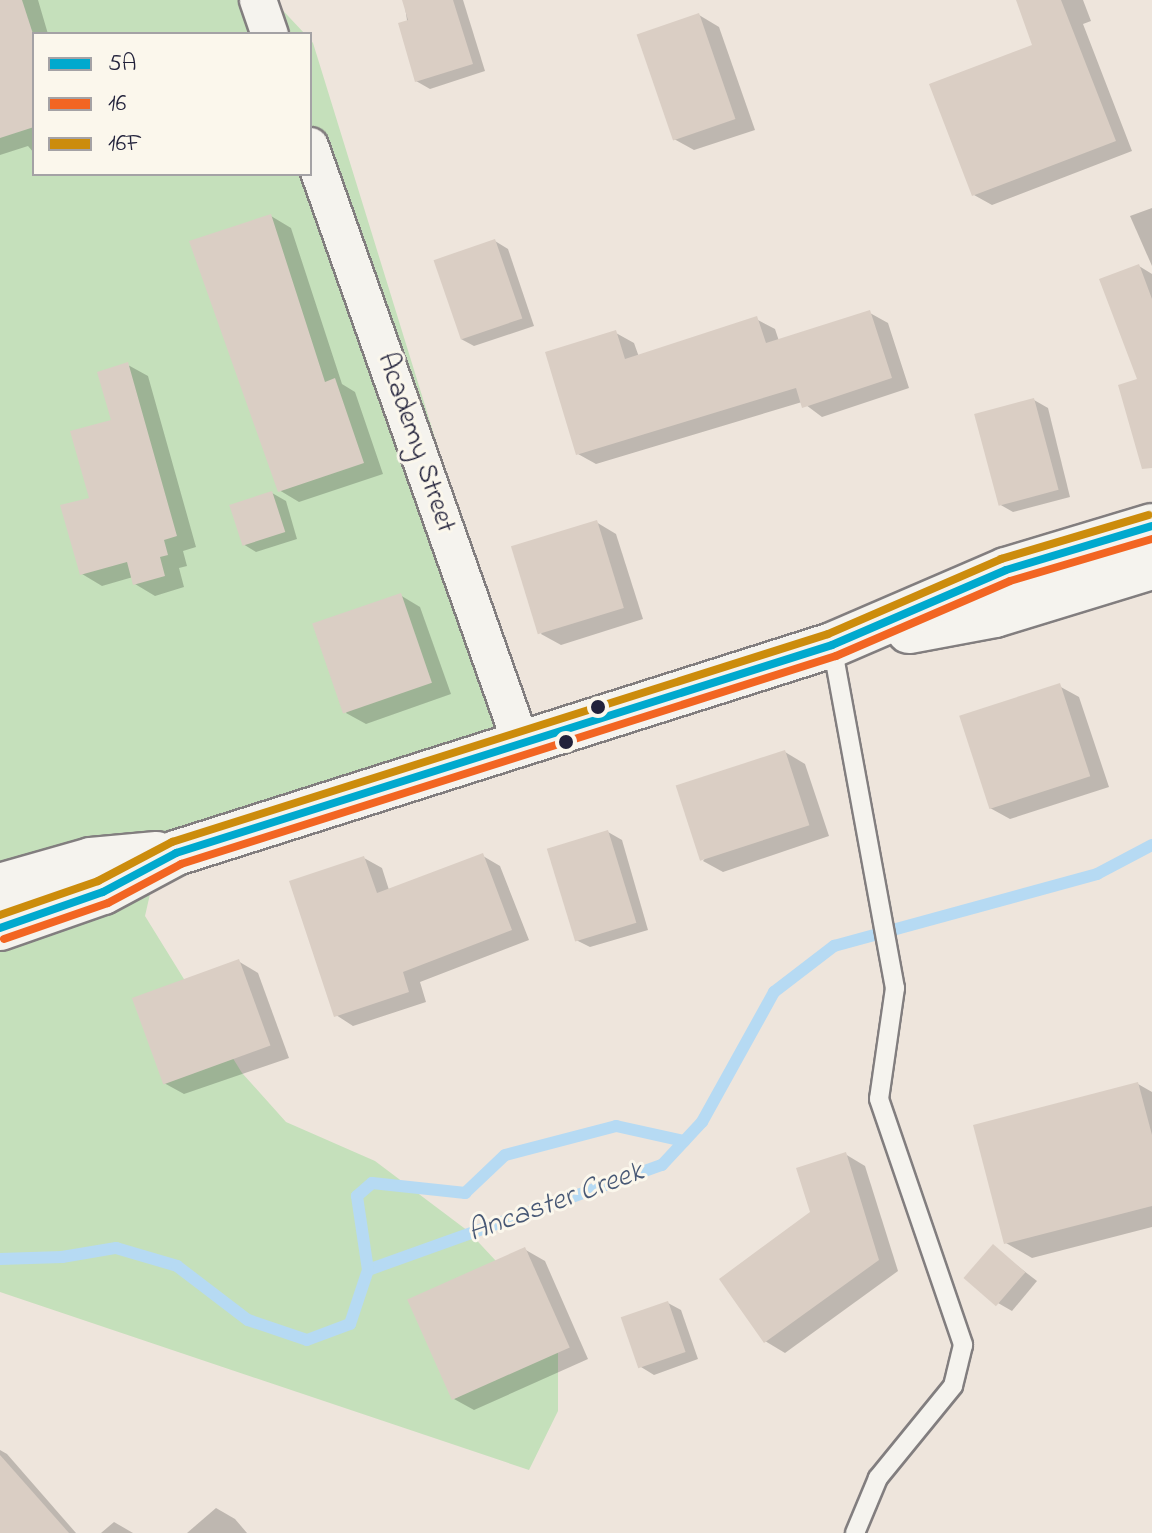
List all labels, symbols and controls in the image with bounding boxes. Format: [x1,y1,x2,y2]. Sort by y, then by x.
legend [32,32,312,176]
text: 5A [108,47,137,82]
text: 16 [108,87,126,122]
text: 16F [108,127,142,162]
street label: Academy Street [369,349,461,537]
unlabelled marker [590,699,606,715]
unlabelled marker [558,734,574,750]
water label: Ancaster Creek [463,1155,649,1251]

